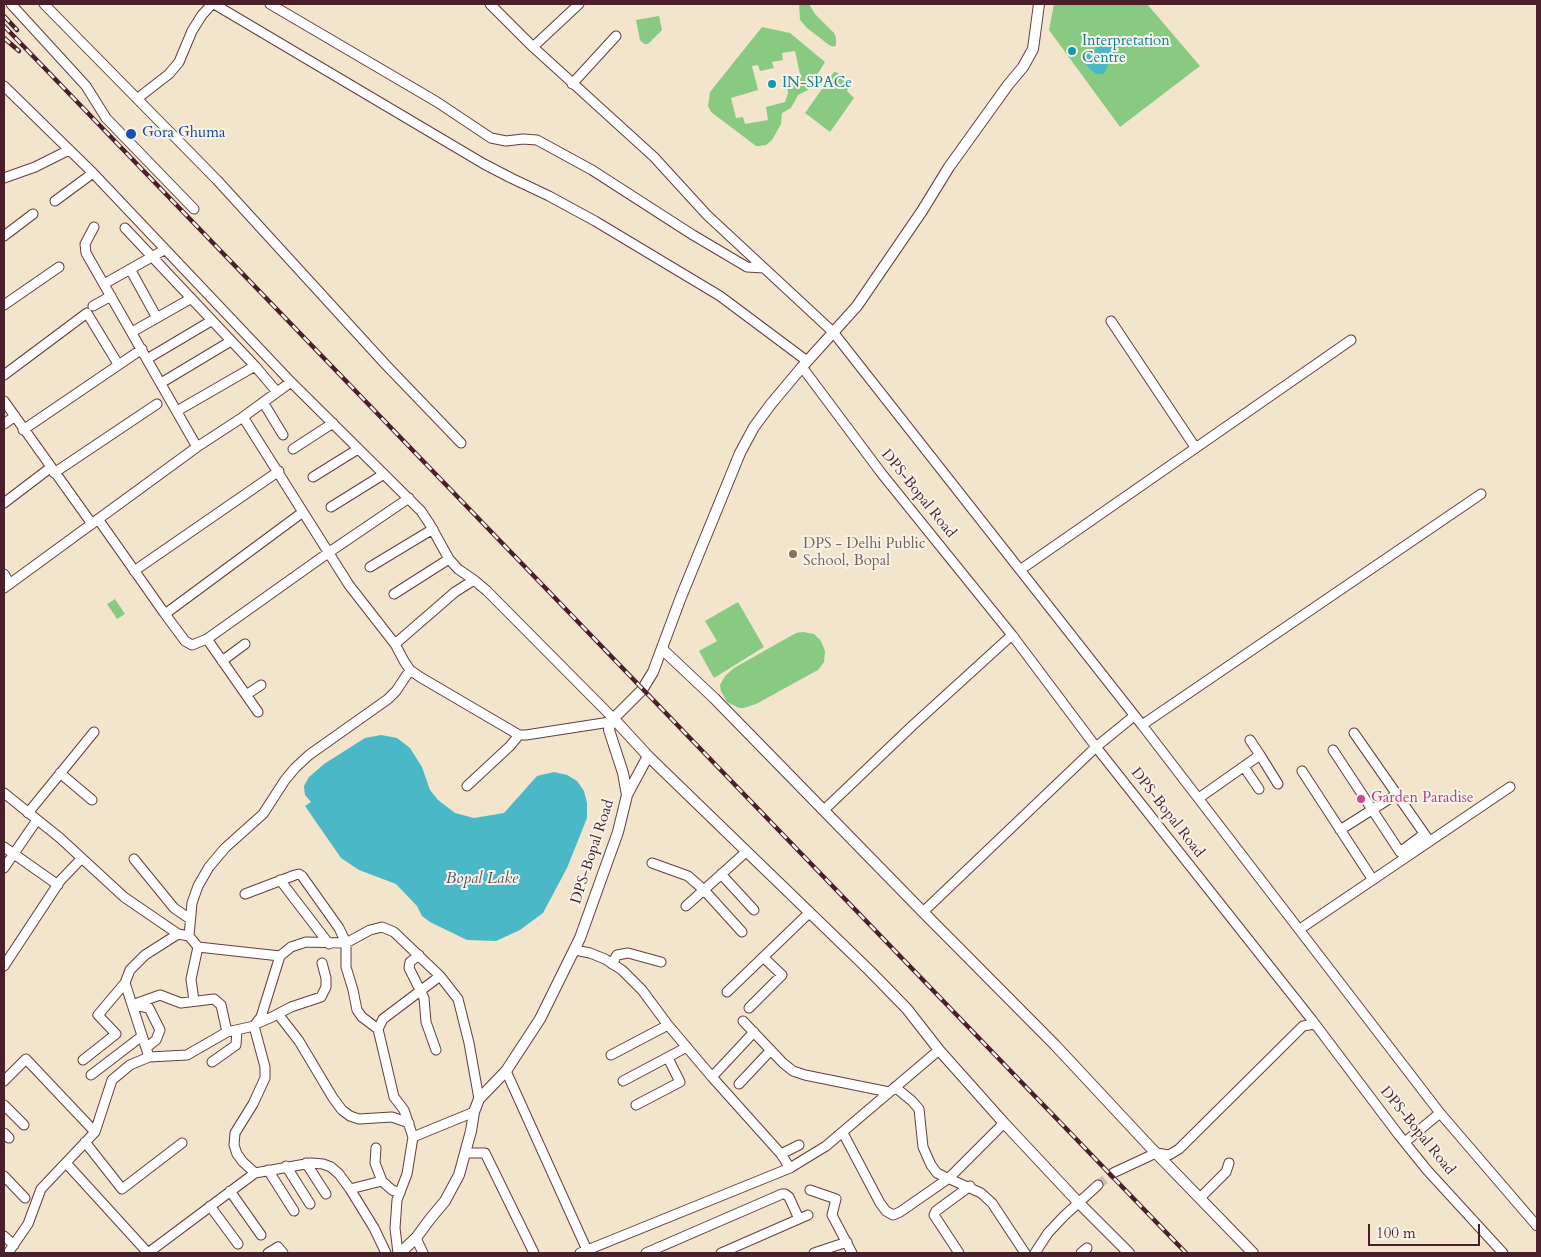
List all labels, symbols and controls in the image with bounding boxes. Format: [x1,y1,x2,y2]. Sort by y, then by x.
place label: Interpretation Centre [1082,33,1170,68]
marker: Interpretation Centre [1066,45,1078,57]
place label: IN-SPACe [782,75,852,93]
marker: IN-SPACe [766,78,778,90]
place label: Gora Ghuma [142,125,225,143]
marker: Gora Ghuma [124,127,138,141]
street label: DPS-Bopal Road [877,446,959,542]
place label: DPS - Delhi Public School, Bopal [803,536,926,571]
marker: DPS - Delhi Public School, Bopal [787,548,799,560]
street label: DPS-Bopal Road [1126,765,1208,861]
place label: Garden Paradise [1371,790,1474,808]
marker: Garden Paradise [1355,793,1367,805]
street label: DPS-Bopal Road [568,797,618,907]
water label: Bopal Lake [446,869,518,889]
street label: DPS-Bopal Road [1376,1083,1458,1179]
scale bar [1371,1214,1484,1246]
text: 100 m [1376,1223,1416,1243]

